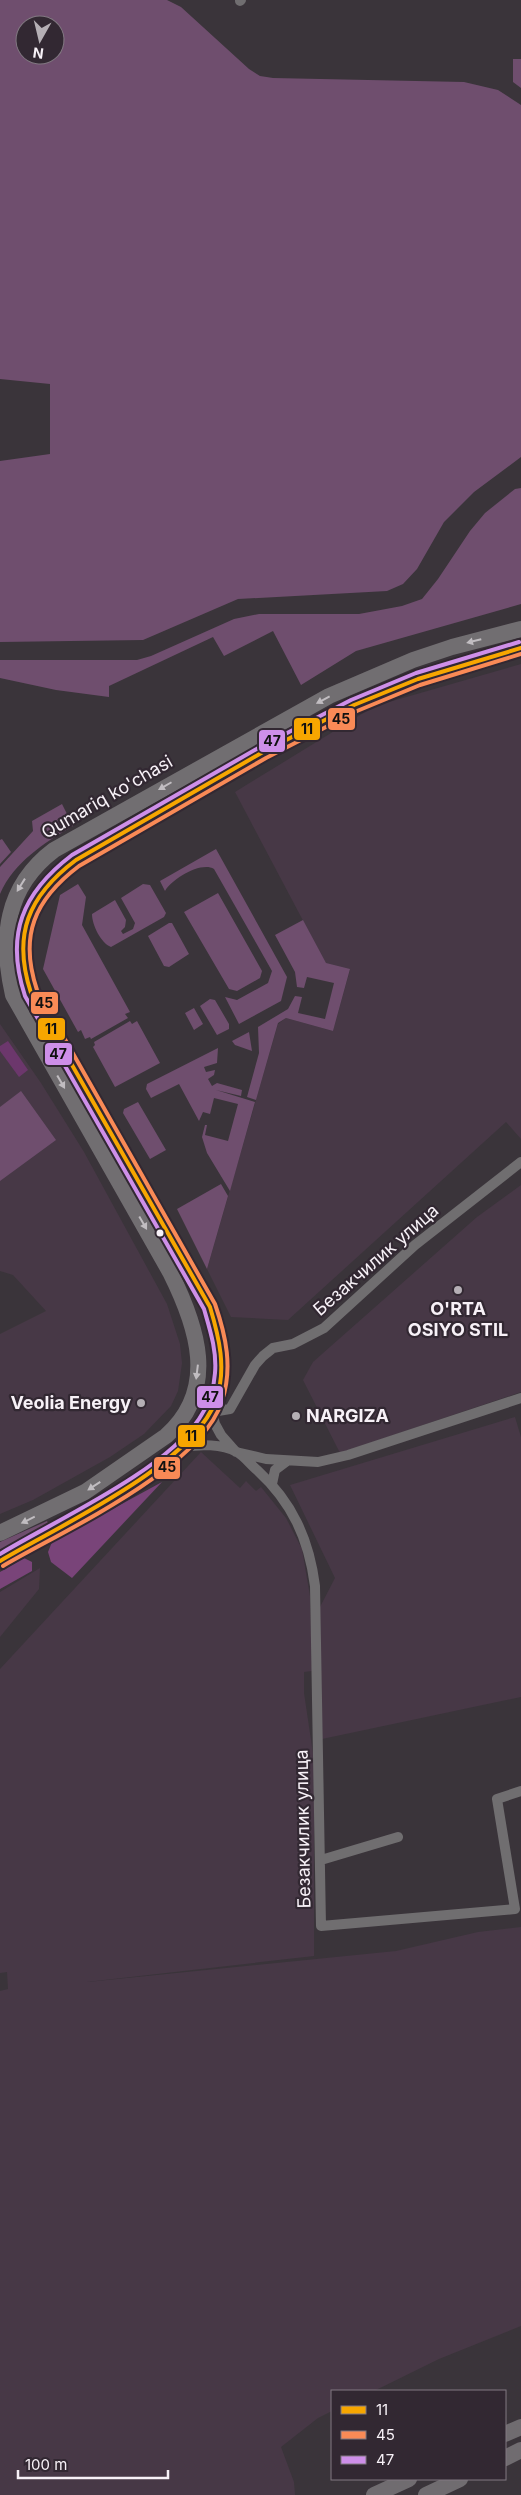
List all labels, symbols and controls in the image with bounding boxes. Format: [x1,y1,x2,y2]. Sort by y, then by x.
north arrow [15,15,65,65]
text: N [32,44,45,63]
one-way arrow [466,637,481,645]
one-way arrow [315,696,330,704]
line badge: 45 [327,707,356,731]
text: 45 [332,710,350,727]
line badge: 11 [293,717,321,741]
text: 11 [301,720,313,737]
line badge: 47 [258,729,286,753]
text: 47 [263,732,281,749]
street label: Qumariq ko'chasi [37,751,176,843]
one-way arrow [158,782,171,791]
one-way arrow [16,879,26,892]
line badge: 45 [30,991,59,1015]
text: 45 [35,994,53,1011]
line badge: 11 [37,1017,66,1041]
text: 11 [45,1020,57,1037]
line badge: 47 [44,1042,73,1066]
text: 47 [49,1045,67,1062]
one-way arrow [57,1075,66,1088]
street label: Безакчилик улица [309,1200,443,1320]
one-way arrow [138,1216,147,1229]
unlabelled marker [155,1228,165,1238]
marker: O'RTA OSIYO STIL [452,1284,464,1296]
place label: O'RTA OSIYO STIL [408,1298,508,1340]
one-way arrow [193,1365,201,1381]
line badge: 47 [196,1385,224,1409]
text: 47 [201,1388,219,1405]
place label: Veolia Energy [10,1392,131,1413]
marker: Veolia Energy [135,1397,147,1409]
place label: NARGIZA [306,1405,389,1426]
marker: NARGIZA [290,1410,302,1422]
line badge: 11 [177,1424,206,1448]
text: 11 [185,1427,197,1444]
line badge: 45 [153,1456,181,1480]
text: 45 [158,1458,176,1475]
one-way arrow [87,1481,101,1490]
one-way arrow [20,1515,35,1524]
street label: Безакчилик улица [291,1749,314,1909]
legend [331,2390,506,2480]
text: 11 [376,2400,388,2419]
text: 45 [376,2425,395,2444]
scale bar [18,2448,168,2480]
text: 47 [376,2450,394,2469]
text: 100 m [25,2455,67,2474]

